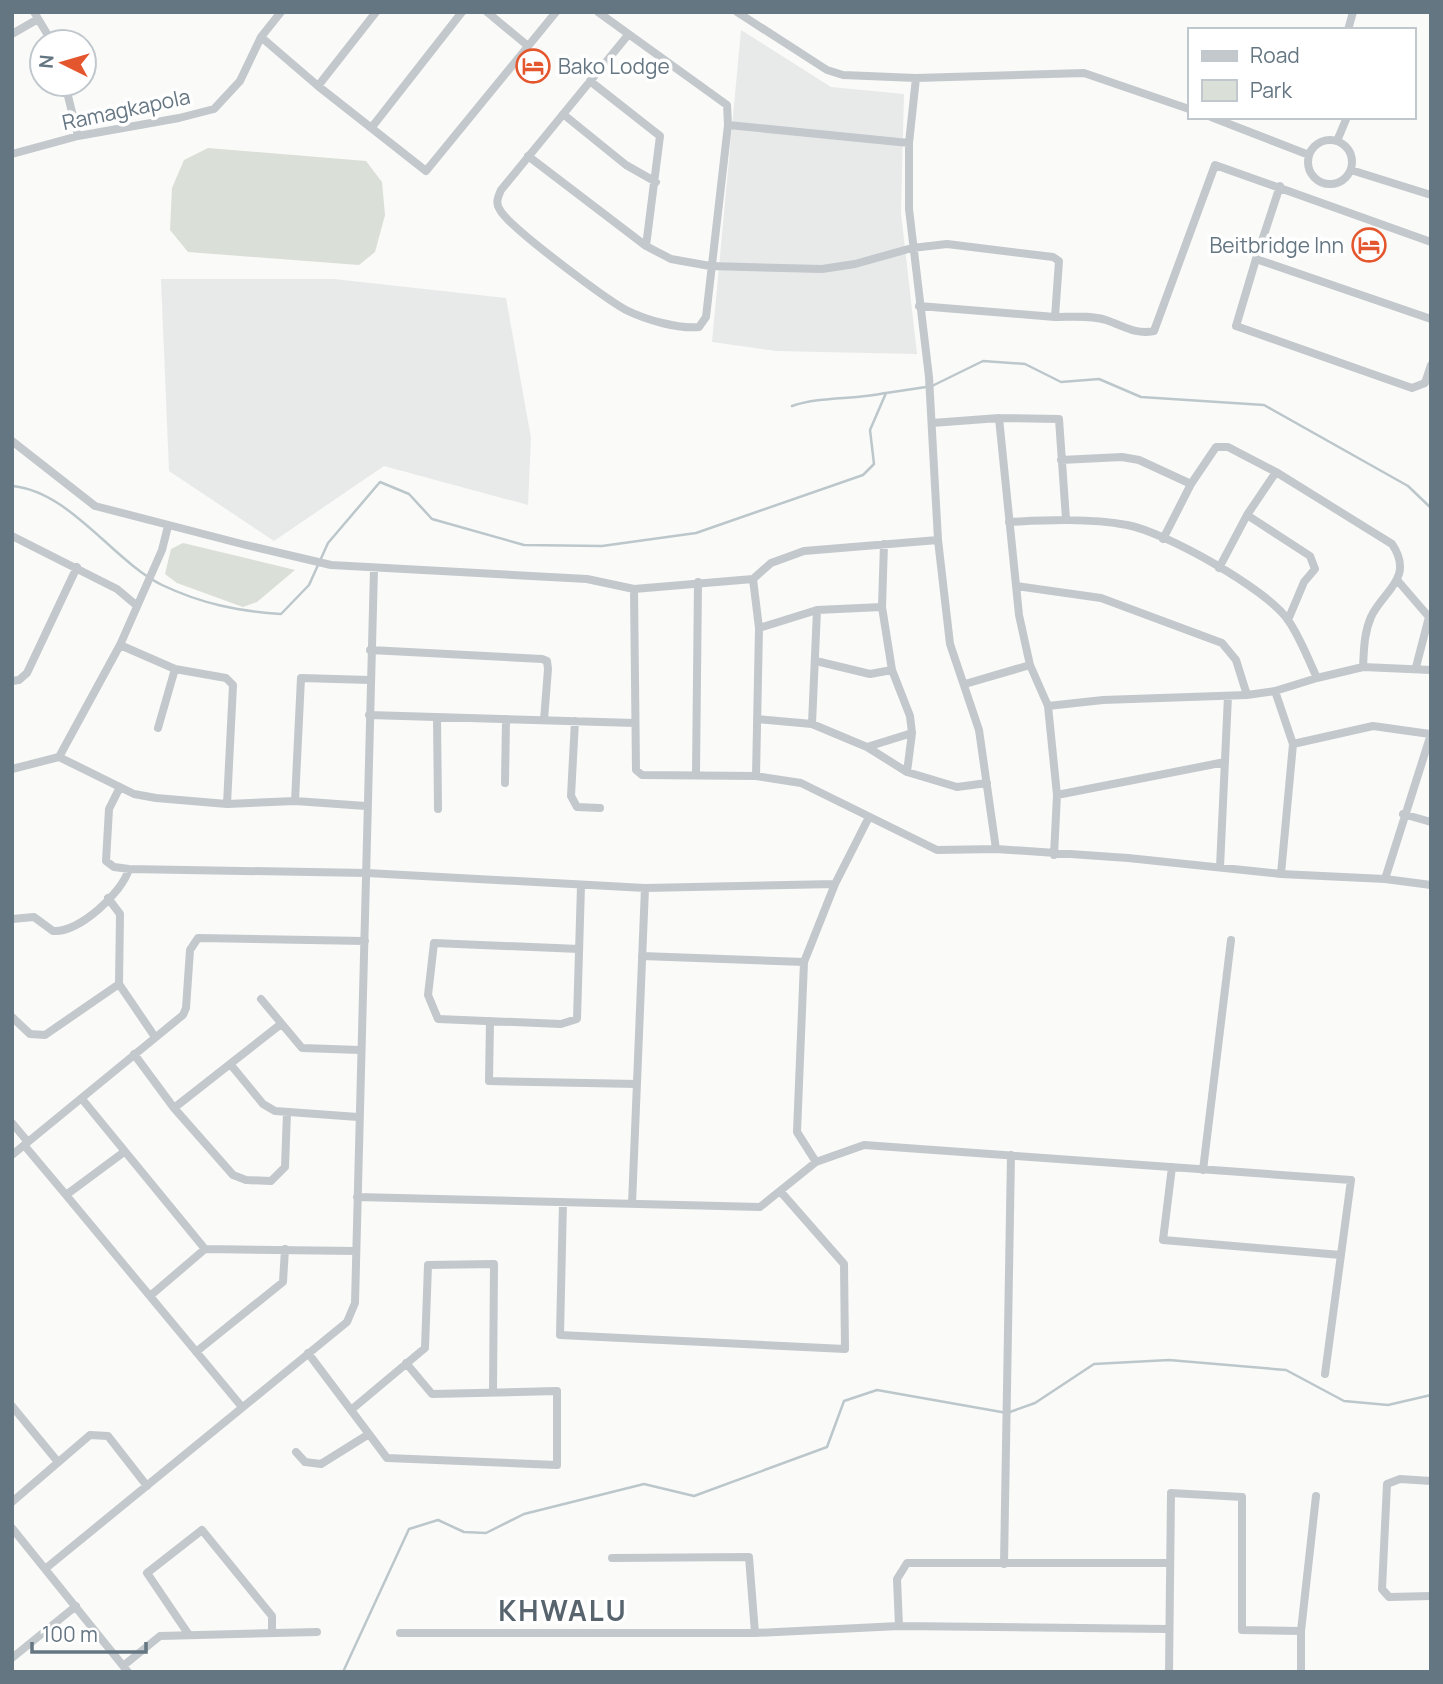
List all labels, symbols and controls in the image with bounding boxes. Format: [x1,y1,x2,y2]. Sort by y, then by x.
north arrow [28,28,98,98]
legend [1188,28,1415,119]
text: Road [1250,41,1300,69]
hotel icon: Bako Lodge [514,47,552,85]
place label: Bako Lodge [558,52,670,80]
text: N [33,54,60,69]
text: Park [1250,76,1292,104]
street label: Ramagkapola [59,82,193,136]
hotel icon: Beitbridge Inn [1350,226,1388,264]
place label: Beitbridge Inn [1209,231,1344,259]
district label: KHWALU [498,1591,628,1629]
scale bar [32,1610,145,1654]
text: 100 m [42,1620,98,1648]

